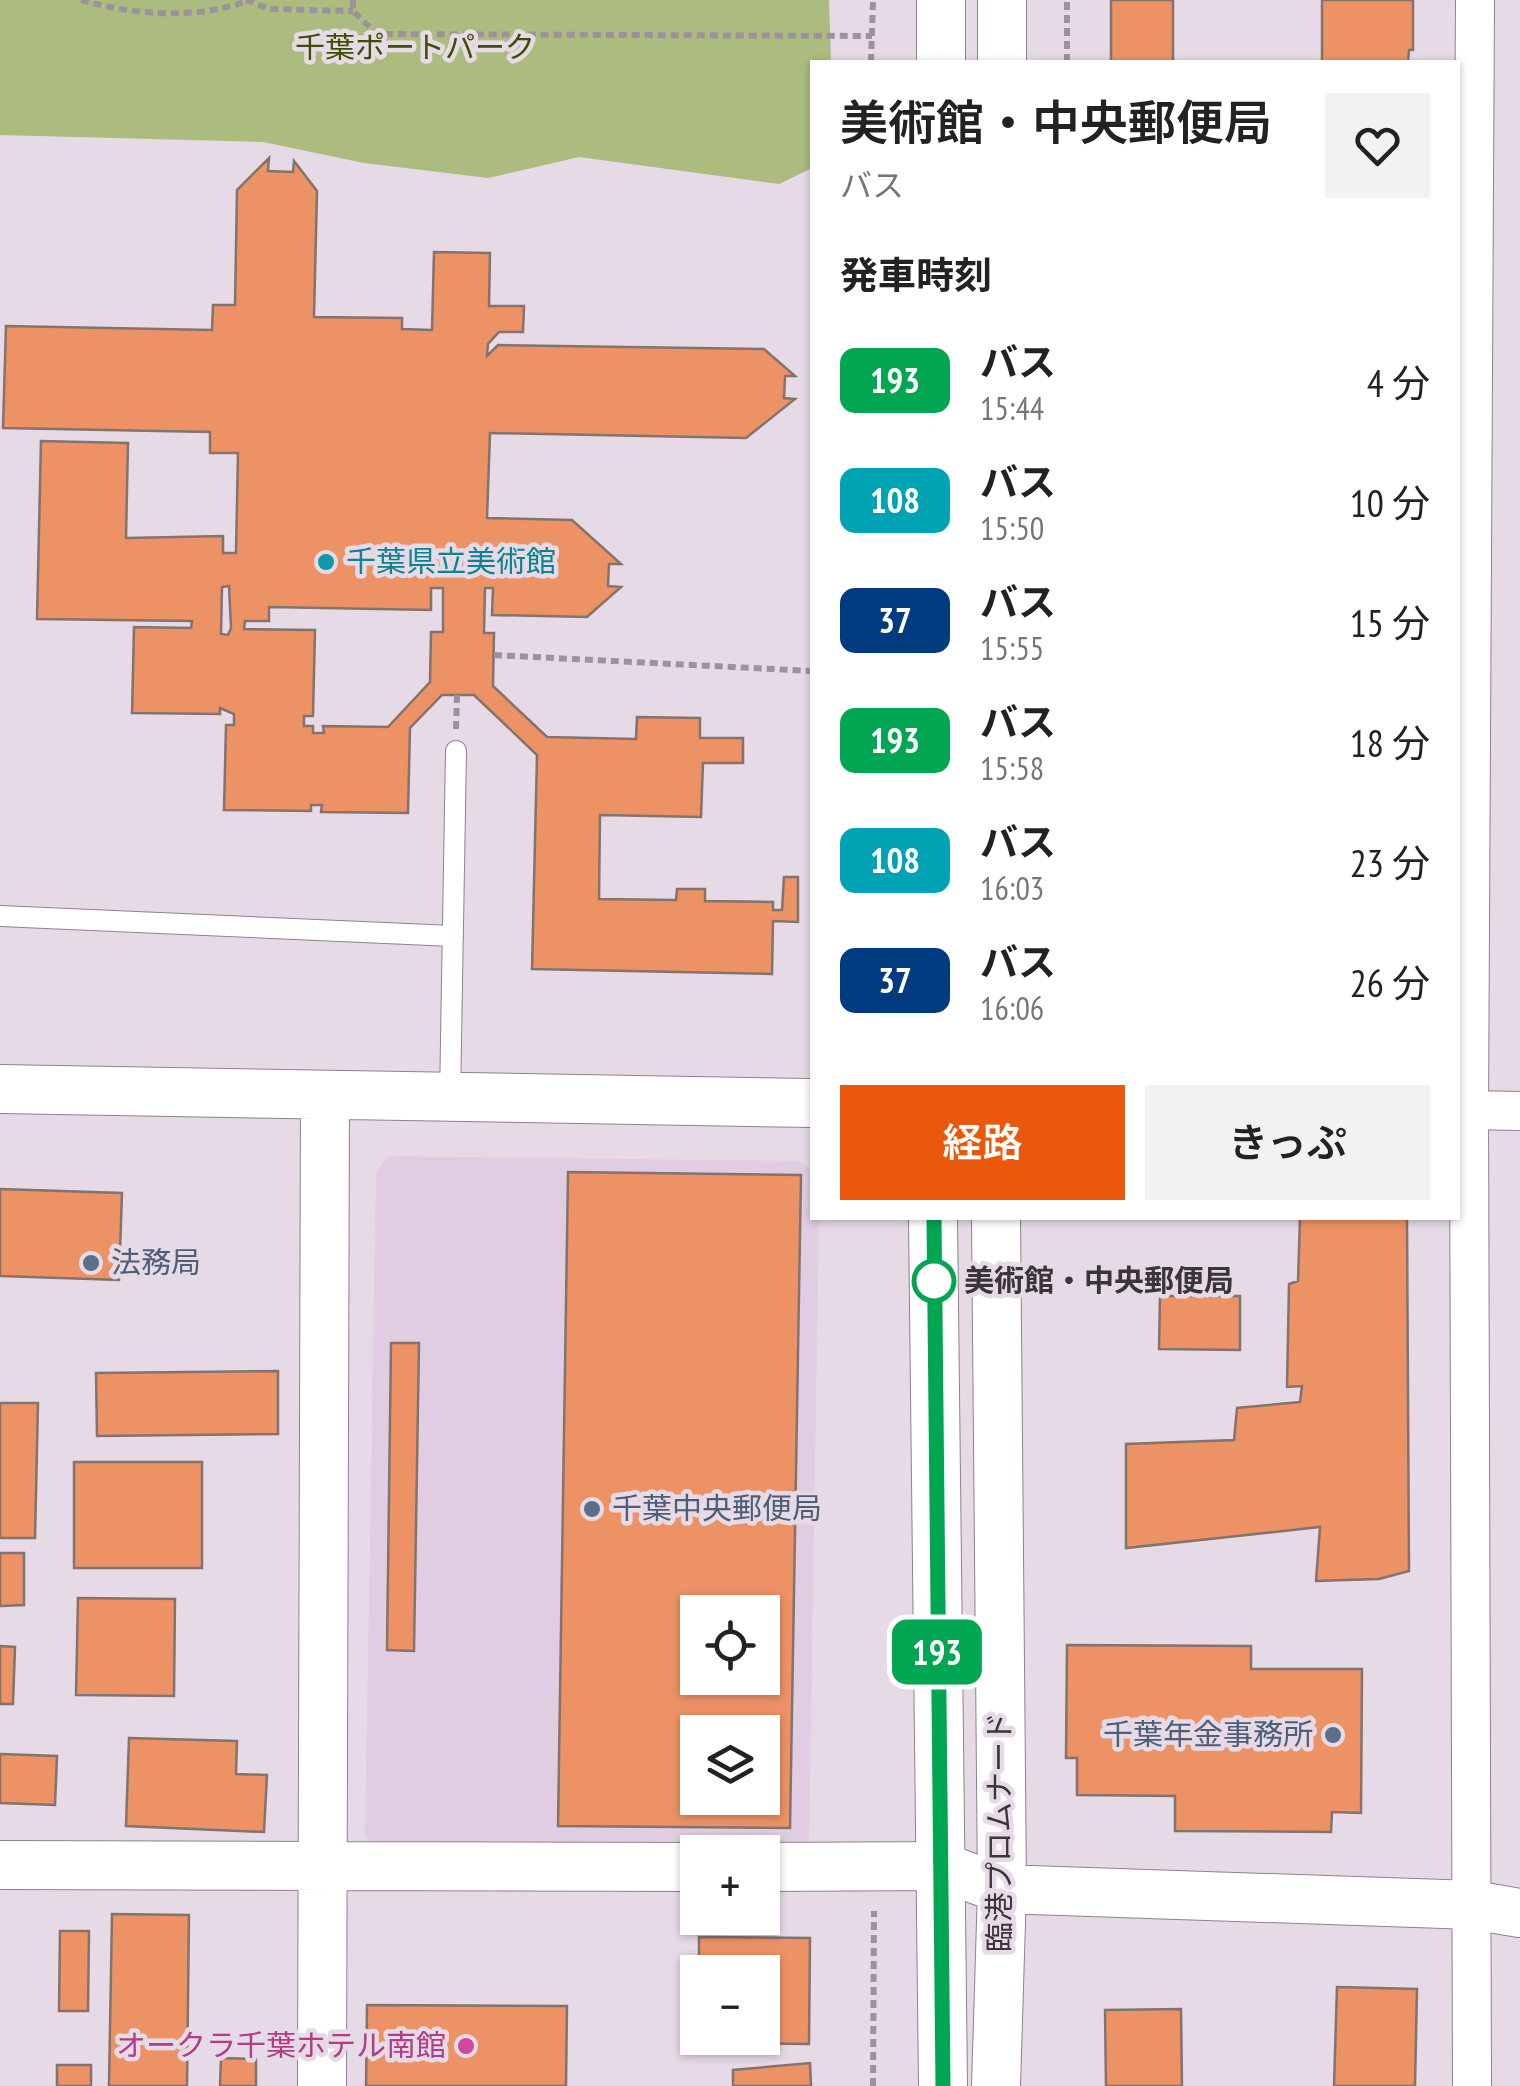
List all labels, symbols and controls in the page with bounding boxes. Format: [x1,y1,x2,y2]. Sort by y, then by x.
park label: 千葉ポートパーク [295,27,535,66]
text: 美術館・中央郵便局 [840,91,1272,153]
button: heart [1325,93,1430,198]
text: バス [840,164,904,206]
text: 発車時刻 [840,250,992,299]
text: バス [980,337,1056,386]
text: 193 [870,357,920,403]
text: 4 分 [1367,358,1430,407]
text: 15:44 [980,387,1044,429]
text: バス [980,457,1056,506]
text: 108 [870,477,920,523]
text: 10 分 [1350,478,1430,527]
text: 15:50 [980,507,1044,549]
place label: 千葉県立美術館 [346,541,556,580]
marker: 千葉県立美術館 [315,551,337,573]
text: バス [980,577,1056,626]
text: 37 [878,597,912,643]
text: 15 分 [1350,598,1430,647]
text: 15:55 [980,627,1044,669]
text: バス [980,697,1056,746]
text: 193 [870,717,920,763]
text: 18 分 [1350,718,1430,767]
text: 15:58 [980,747,1044,789]
text: バス [980,817,1056,866]
text: 108 [870,837,920,883]
text: 23 分 [1350,838,1430,887]
text: 16:03 [980,867,1044,909]
text: バス [980,937,1056,986]
text: 37 [878,957,912,1003]
text: 26 分 [1350,958,1430,1007]
text: 16:06 [980,987,1044,1029]
button: 経路 [840,1085,1125,1200]
button: きっぷ [1145,1085,1430,1200]
place label: 法務局 [111,1242,201,1281]
marker: 法務局 [80,1252,102,1274]
marker: 美術館・中央郵便局 [913,1260,955,1302]
place label: 美術館・中央郵便局 [964,1260,1234,1299]
place label: 千葉中央郵便局 [612,1488,822,1527]
marker: 千葉中央郵便局 [581,1498,603,1520]
map controls [680,1595,780,2055]
button: locate [680,1595,780,1695]
line badge: 193 [880,1620,994,1684]
text: 193 [912,1629,962,1675]
street label: 臨港プロムナード [979,1712,1018,1952]
place label: 千葉年金事務所 [1103,1714,1313,1753]
button: layers [680,1715,780,1815]
marker: 千葉年金事務所 [1322,1724,1344,1746]
button: + [680,1835,780,1935]
button: − [680,1955,780,2055]
place label: オークラ千葉ホテル南館 [116,2025,446,2064]
marker: オークラ千葉ホテル南館 [455,2035,477,2057]

